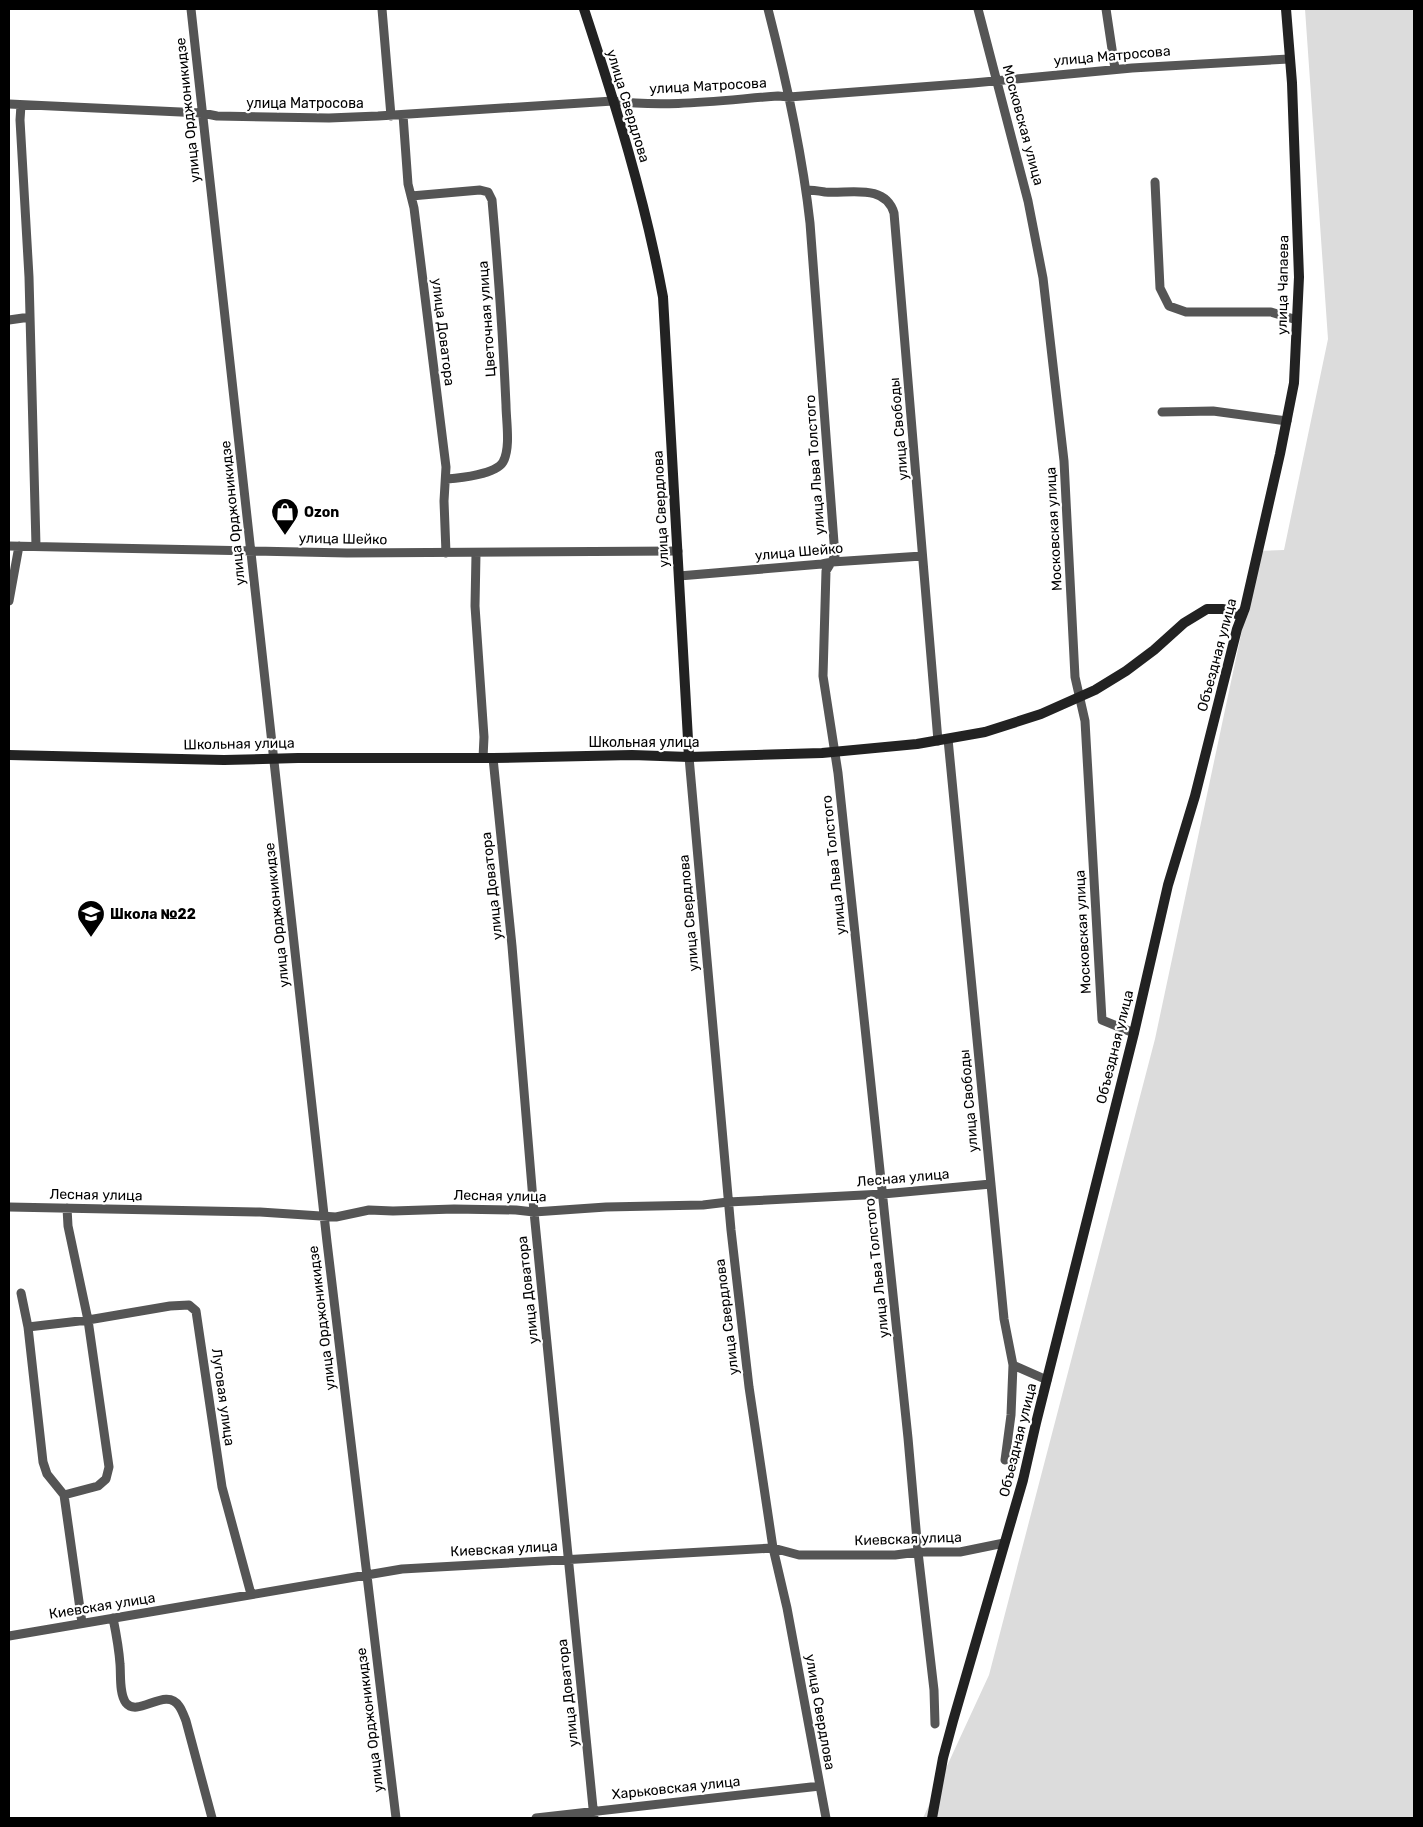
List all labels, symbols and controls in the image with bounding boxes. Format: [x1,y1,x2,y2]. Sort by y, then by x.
street label: улица Орджоникидзе [172,37,204,183]
street label: улица Матросова [1053,42,1171,70]
street label: улица Свердлова [603,47,653,165]
street label: Московская улица [999,63,1047,187]
street label: улица Матросова [649,74,767,98]
street label: улица Матросова [246,95,364,112]
street label: улица Чапаева [1274,235,1292,335]
street label: Цветочная улица [474,260,500,378]
street label: улица Доватора [428,277,458,387]
street label: улица Свободы [886,377,912,481]
street label: улица Льва Толстого [802,394,828,536]
street label: улица Орджоникидзе [217,440,249,586]
street label: улица Свердлова [649,450,673,568]
street label: Московская улица [1042,467,1066,591]
shop icon: Ozon [270,497,300,536]
place label: Ozon [304,504,339,521]
street label: улица Шейко [299,530,387,548]
street label: улица Шейко [754,540,844,564]
street label: Объездная улица [1194,596,1240,714]
street label: Школьная улица [588,734,700,751]
street label: Школьная улица [183,735,295,753]
street label: улица Льва Толстого [818,794,850,936]
street label: улица Доватора [478,831,506,941]
street label: улица Орджоникидзе [261,842,293,988]
street label: улица Свердлова [675,854,703,972]
street label: Московская улица [1071,870,1095,994]
school or university icon: Школа №22 [76,899,106,938]
place label: Школа №22 [110,906,196,923]
street label: Объездная улица [1093,988,1137,1106]
street label: улица Свободы [956,1049,982,1153]
street label: Лесная улица [856,1165,950,1191]
street label: Лесная улица [49,1186,143,1204]
street label: Лесная улица [453,1187,547,1205]
street label: улица Льва Толстого [861,1197,893,1339]
street label: улица Доватора [514,1235,542,1345]
street label: улица Орджоникидзе [305,1245,339,1391]
street label: улица Свердлова [711,1258,743,1376]
street label: Луговая улица [208,1347,238,1447]
street label: Объездная улица [996,1381,1040,1499]
street label: Киевская улица [854,1529,962,1549]
street label: Киевская улица [450,1538,558,1560]
street label: Киевская улица [48,1589,156,1623]
street label: улица Доватора [554,1638,582,1748]
street label: улица Орджоникидзе [353,1647,387,1793]
street label: улица Свердлова [801,1653,839,1771]
street label: Харьковская улица [611,1773,741,1803]

